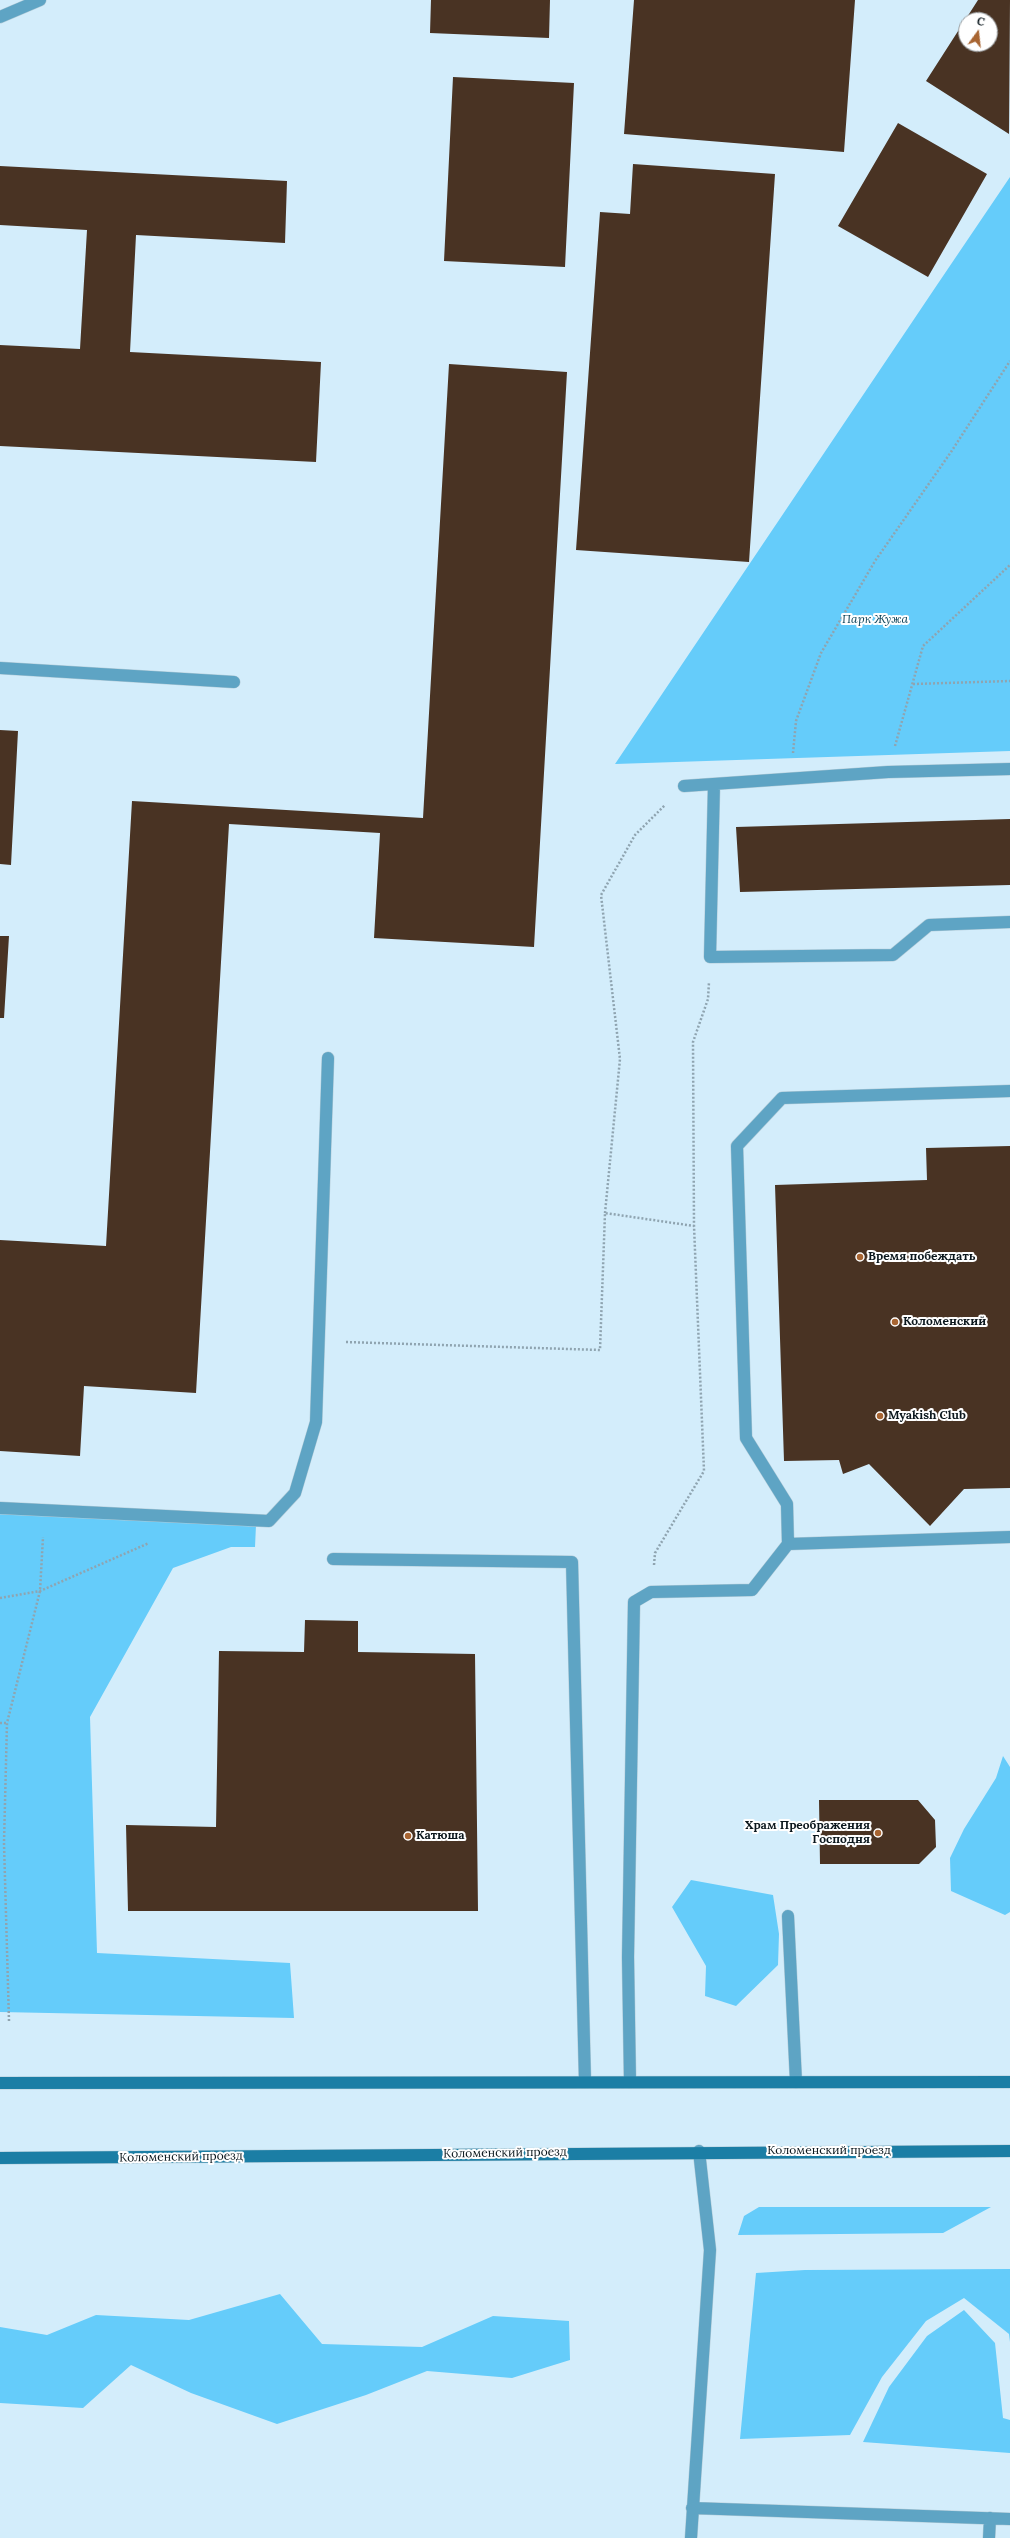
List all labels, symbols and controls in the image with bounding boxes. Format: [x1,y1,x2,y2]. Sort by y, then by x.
north arrow [958,12,998,52]
text: С [975,14,986,29]
park label: Парк Жужа [842,613,908,627]
place label: Время побеждать [868,1250,975,1264]
marker: Время побеждать [855,1252,865,1262]
place label: Коломенский [903,1315,986,1329]
marker: Коломенский [890,1317,900,1327]
place label: Myakish Club [888,1409,966,1423]
marker: Myakish Club [875,1411,885,1421]
place label: Храм Преображения Господня [745,1819,870,1847]
marker: Храм Преображения Господня [873,1828,883,1838]
place label: Катюша [416,1829,465,1843]
marker: Катюша [403,1831,413,1841]
street label: Коломенский проезд [767,2144,891,2158]
street label: Коломенский проезд [443,2145,567,2161]
street label: Коломенский проезд [119,2149,243,2165]

